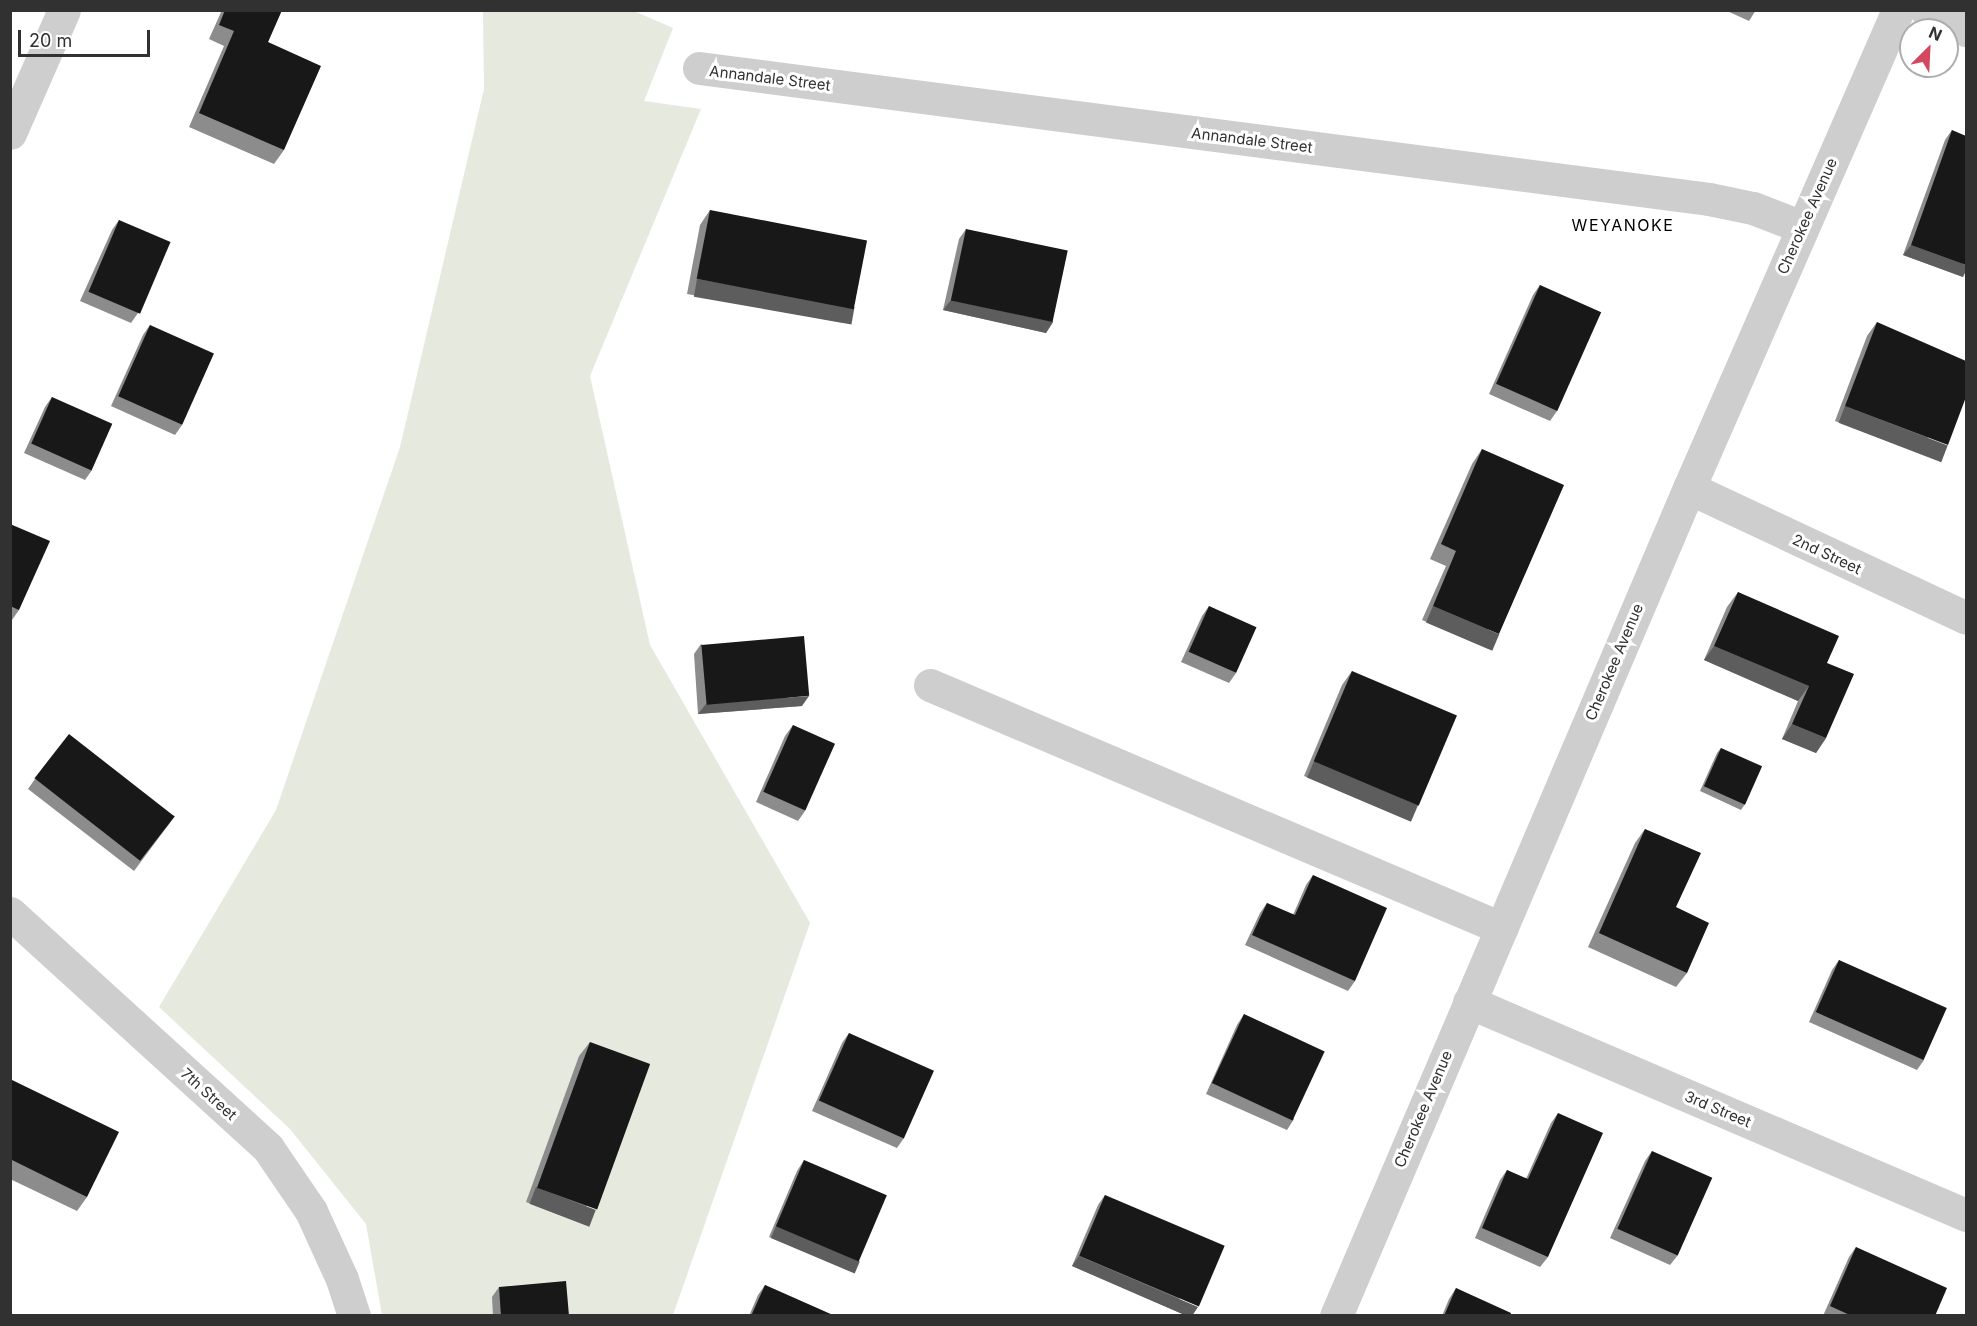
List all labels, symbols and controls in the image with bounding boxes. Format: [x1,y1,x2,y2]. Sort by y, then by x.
scale bar [21,18,153,56]
north arrow [1899,18,1959,78]
text: N [1926,22,1945,45]
text: 20 m [29,30,72,51]
street label: Annandale Street [708,62,832,94]
street label: Annandale Street [1190,124,1314,156]
street label: Cherokee Avenue [1773,155,1841,277]
district label: WEYANOKE [1572,215,1674,235]
street label: 2nd Street [1790,530,1864,578]
street label: Cherokee Avenue [1581,601,1647,723]
street label: Cherokee Avenue [1390,1048,1456,1170]
street label: 7th Street [177,1064,241,1124]
street label: 3rd Street [1682,1087,1754,1131]

